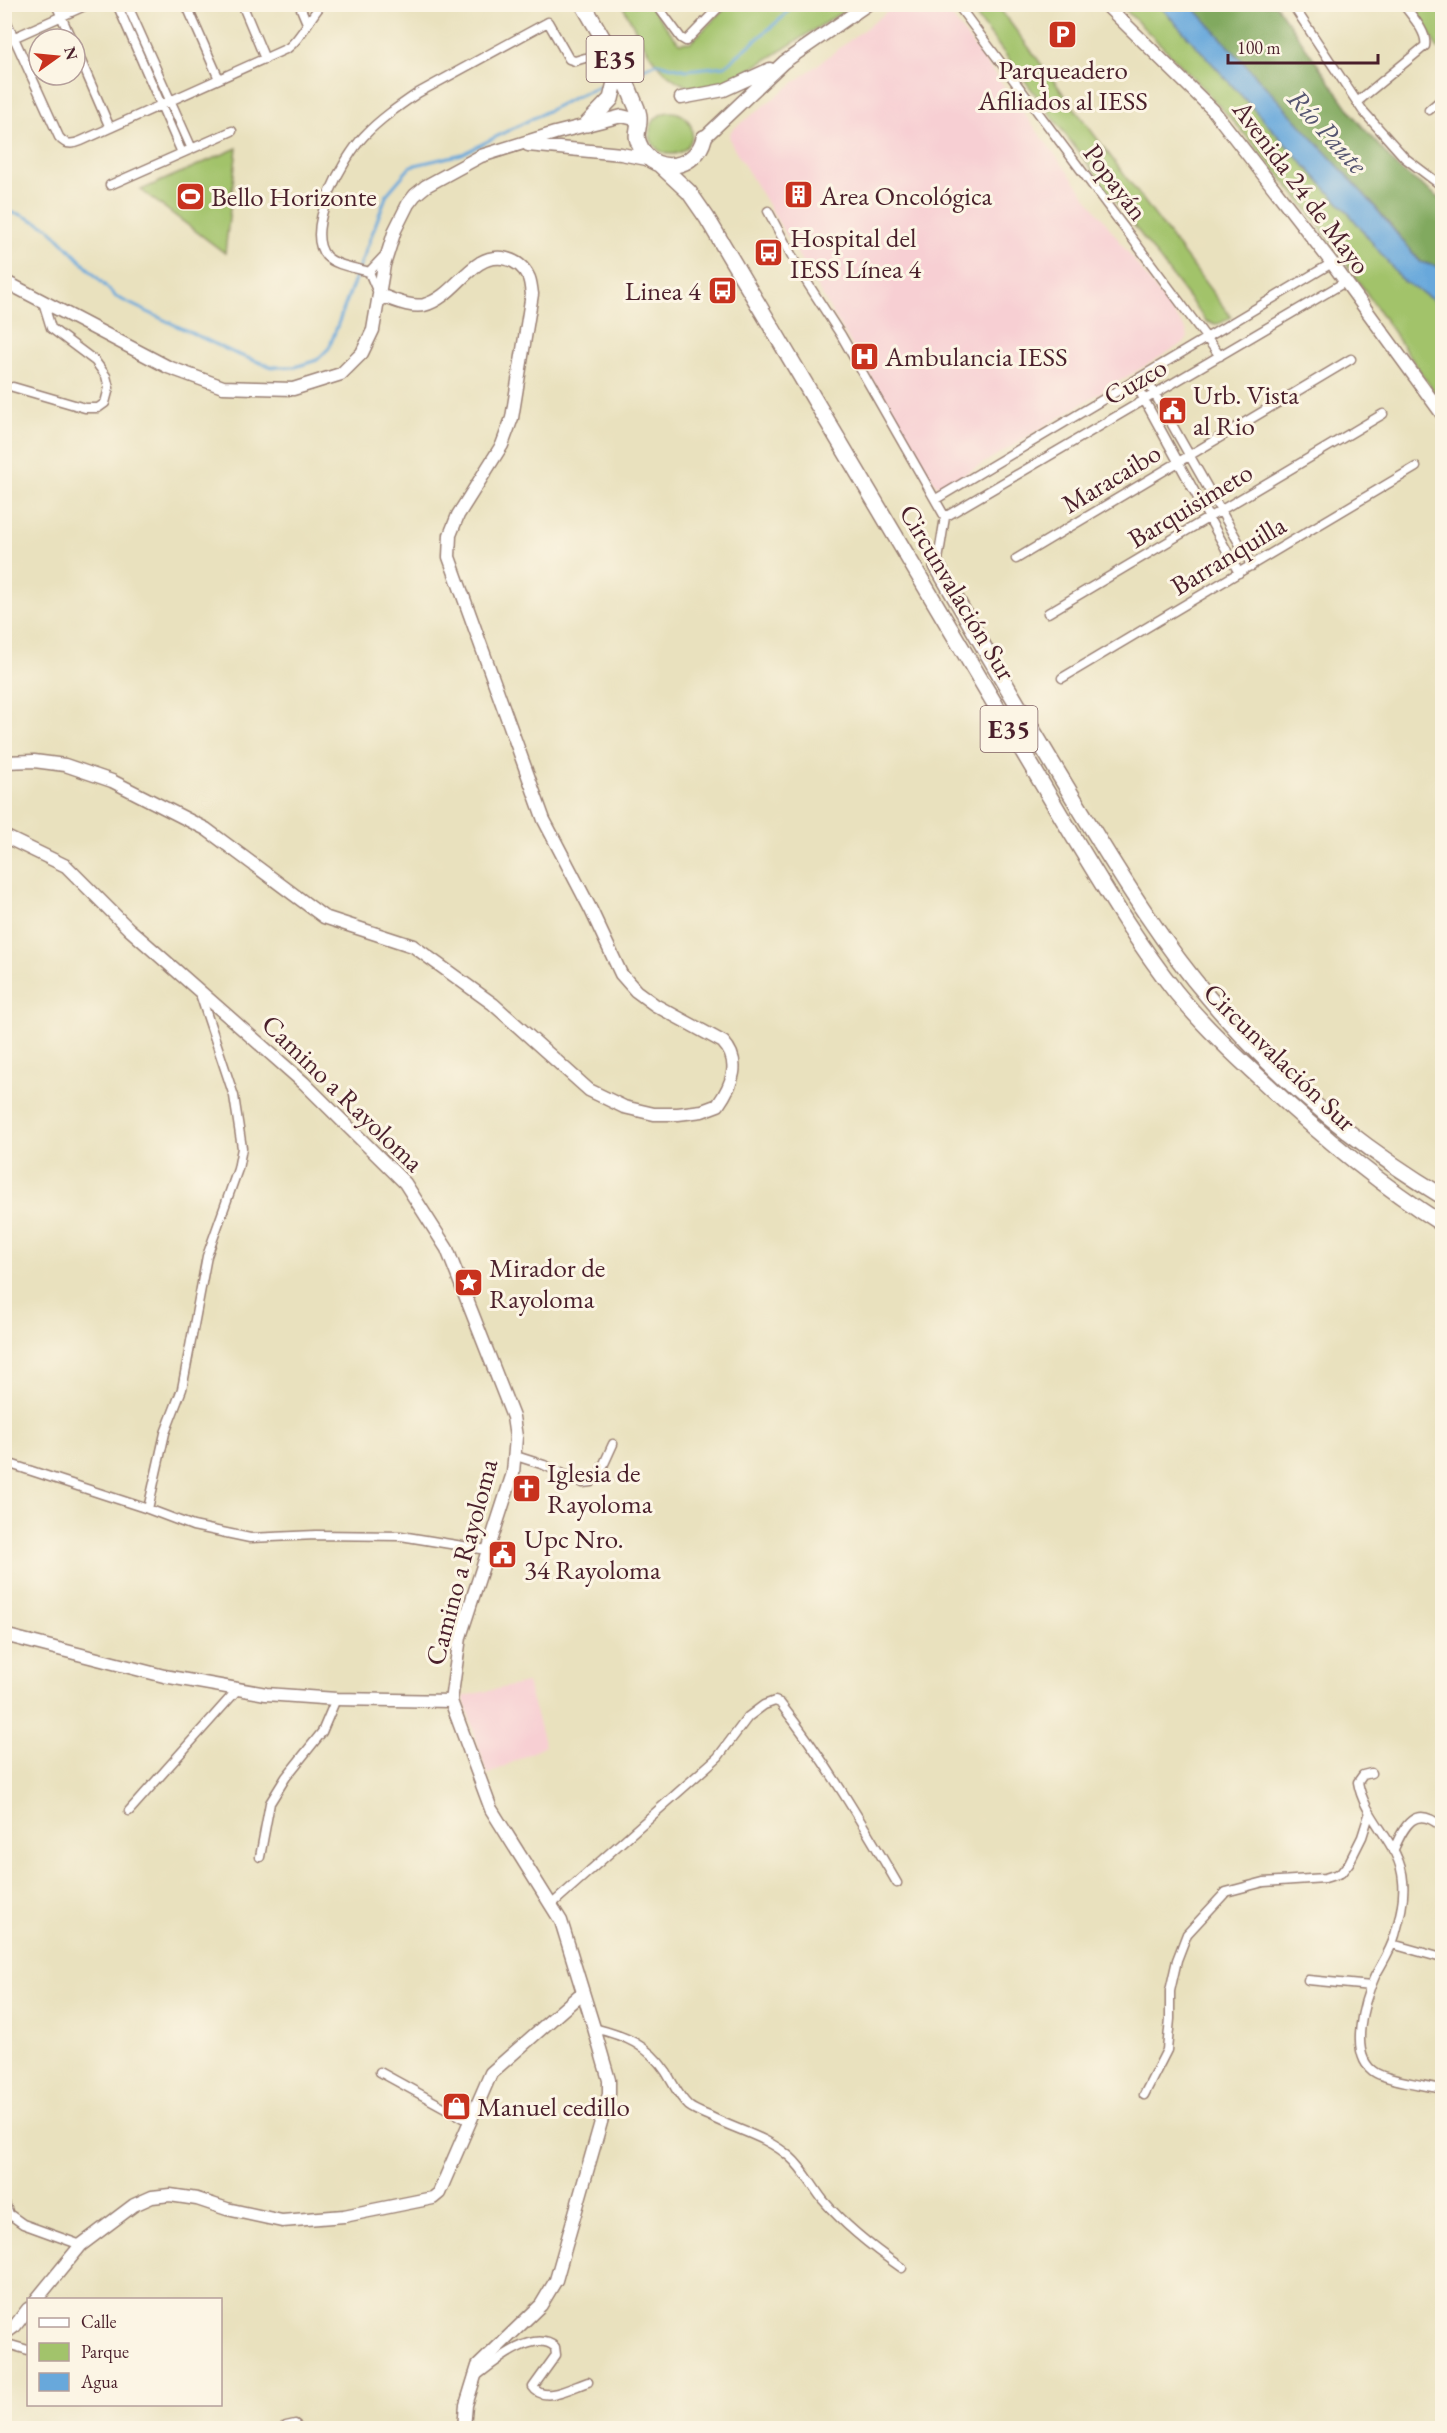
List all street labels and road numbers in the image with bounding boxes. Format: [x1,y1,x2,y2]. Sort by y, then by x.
road number: E35 [586,36,644,82]
street label: Avenida 24 de Mayo [1225,92,1379,281]
street label: Popayán [1076,137,1156,227]
street label: Cuzco [1097,349,1173,413]
street label: Maracaibo [1055,435,1167,521]
street label: Barquisimeto [1121,454,1259,556]
street label: Circunvalación Sur [892,497,1024,687]
street label: Barranquilla [1164,507,1292,603]
road number: E35 [980,706,1038,752]
street label: Circunvalación Sur [1196,975,1364,1139]
street label: Camino a Rayoloma [255,1007,432,1179]
street label: Camino a Rayoloma [417,1455,505,1669]

